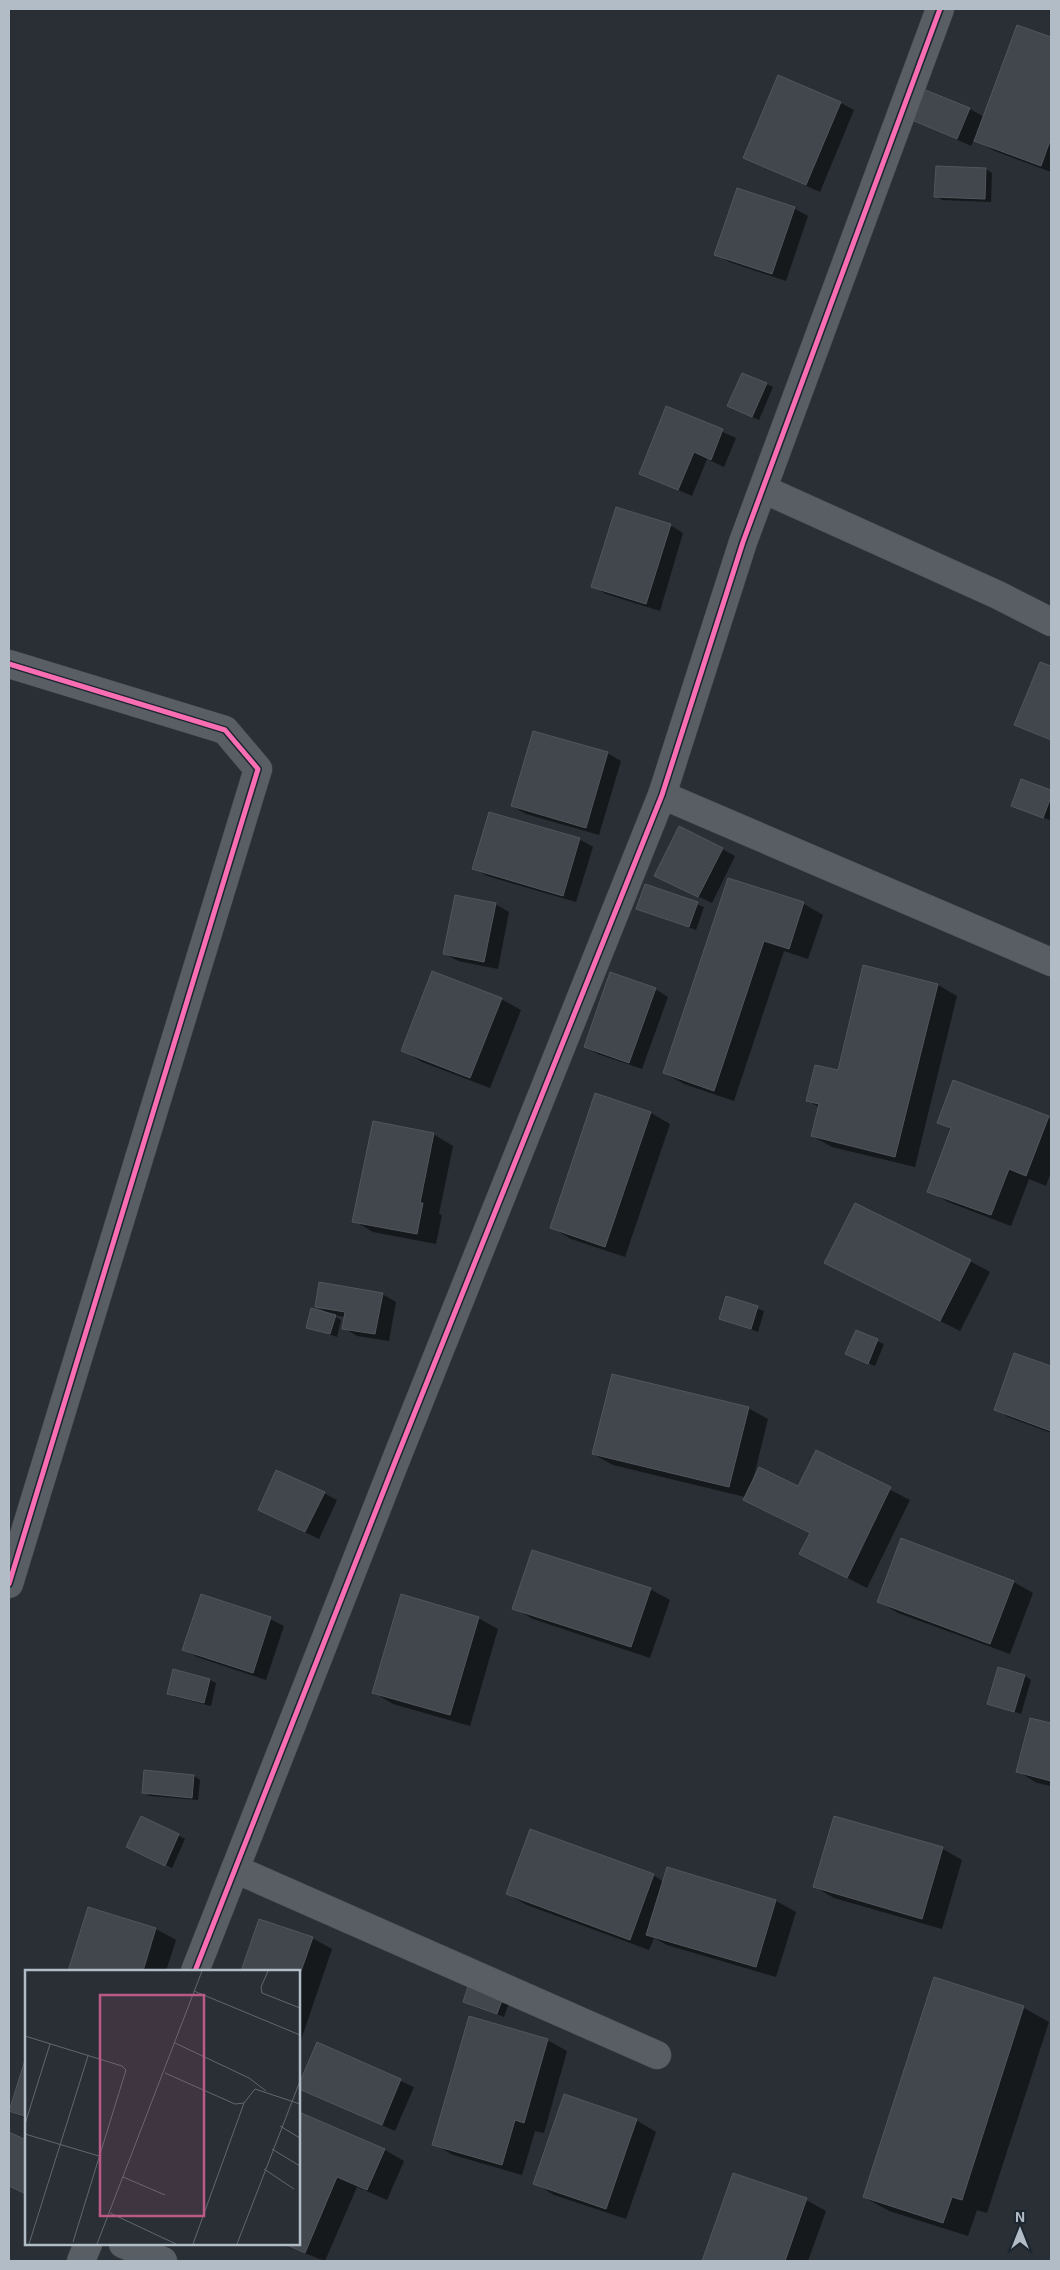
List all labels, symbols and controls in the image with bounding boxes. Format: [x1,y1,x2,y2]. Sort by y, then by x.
inset map [25,1970,300,2245]
north arrow [995,2205,1045,2255]
text: N [1015,2208,1025,2225]

